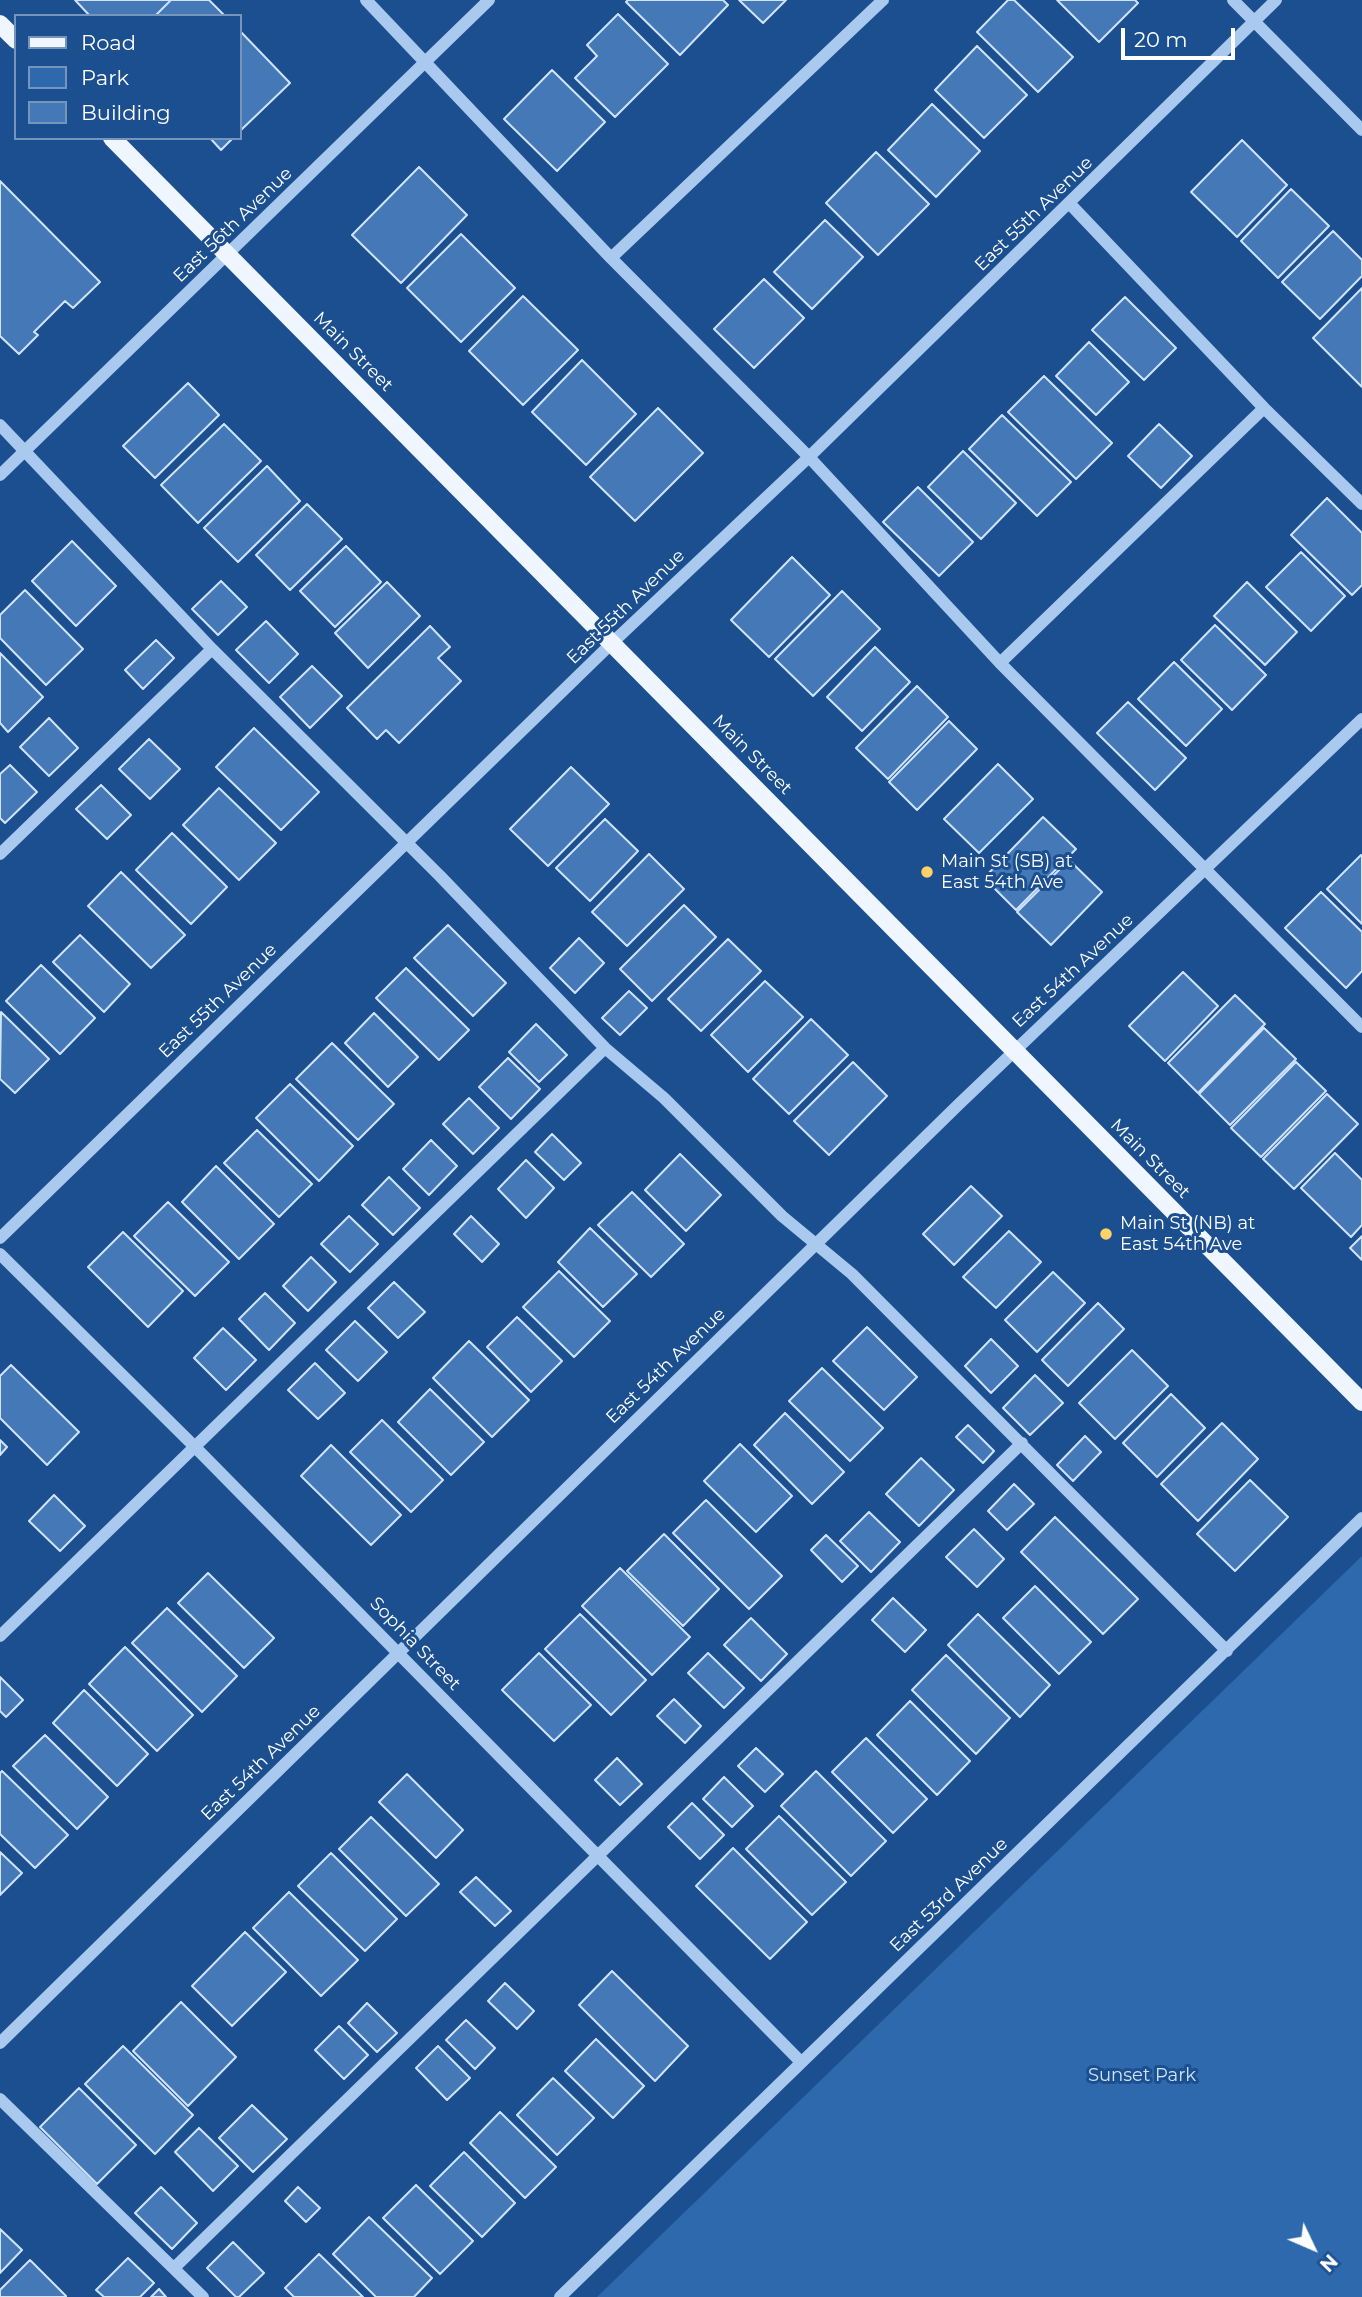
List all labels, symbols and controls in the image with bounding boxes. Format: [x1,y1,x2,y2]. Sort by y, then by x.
legend [14,14,242,140]
scale bar [1124,14,1238,58]
text: 20 m [1134,27,1188,52]
text: Road [81,30,136,55]
text: Park [81,65,129,90]
text: Building [81,100,171,125]
street label: East 55th Avenue [970,152,1098,276]
street label: East 56th Avenue [169,163,297,287]
street label: Main Street [309,308,397,396]
street label: East 55th Avenue [562,545,690,669]
street label: Main Street [708,711,796,799]
place label: Main St (SB) at East 54th Ave [941,851,1073,894]
marker: Main St (SB) at East 54th Ave [919,864,935,880]
street label: East 54th Avenue [1008,909,1138,1033]
street label: East 55th Avenue [154,939,282,1063]
street label: Main Street [1106,1115,1194,1203]
place label: Main St (NB) at East 54th Ave [1120,1213,1255,1256]
marker: Main St (NB) at East 54th Ave [1098,1226,1114,1242]
street label: East 54th Avenue [602,1304,730,1428]
street label: Sophia Street [365,1593,465,1695]
street label: East 54th Avenue [197,1701,325,1825]
street label: East 53rd Avenue [886,1833,1012,1957]
park label: Sunset Park [1088,2065,1196,2087]
north arrow [1278,2213,1348,2283]
text: N [1315,2249,1342,2276]

